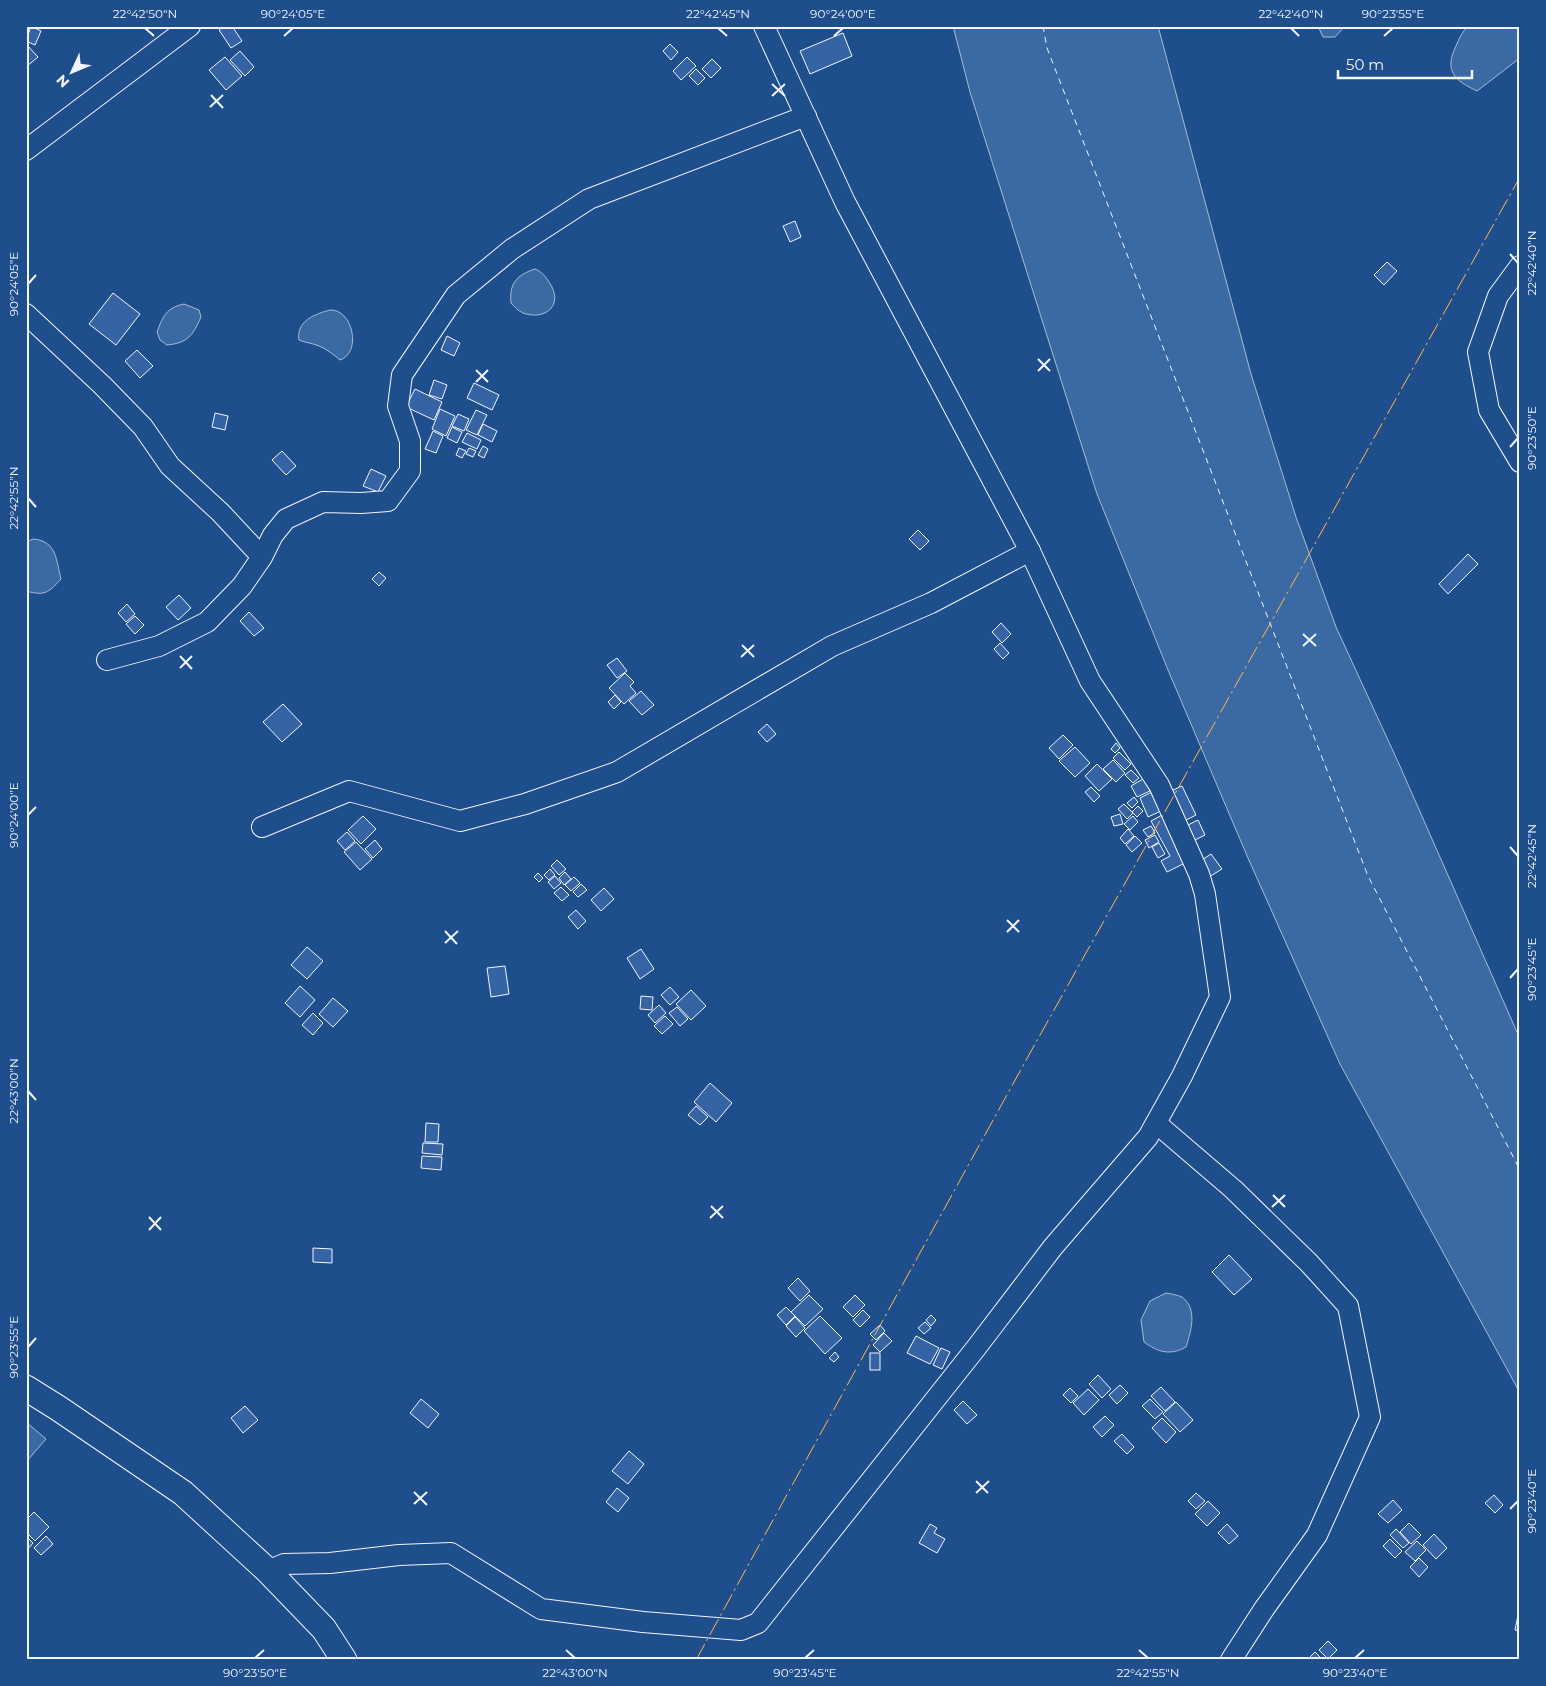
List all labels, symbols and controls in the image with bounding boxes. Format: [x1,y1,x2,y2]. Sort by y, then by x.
text: 22°42'50"N [113,6,177,21]
text: 90°24'05"E [261,6,325,21]
text: 22°42'45"N [686,6,750,21]
text: 90°24'00"E [810,6,876,21]
text: 22°42'40"N [1258,6,1324,21]
text: 90°23'55"E [1362,6,1424,21]
north arrow [48,48,98,98]
scale bar [1338,48,1472,80]
text: 50 m [1346,55,1384,74]
text: N [52,71,73,91]
text: 22°42'40"N [1524,230,1539,296]
text: 90°24'05"E [6,252,21,316]
text: 90°23'50"E [1524,406,1539,470]
text: 22°42'55"N [6,466,21,530]
text: 90°24'00"E [6,782,21,848]
text: 22°42'45"N [1524,824,1539,888]
text: 90°23'45"E [1524,937,1539,1001]
text: 22°43'00"N [6,1058,21,1124]
text: 90°23'55"E [6,1316,21,1378]
text: 90°23'40"E [1524,1469,1539,1533]
text: 90°23'50"E [223,1665,287,1680]
text: 22°43'00"N [542,1665,608,1680]
text: 90°23'45"E [773,1665,837,1680]
text: 22°42'55"N [1116,1665,1180,1680]
text: 90°23'40"E [1323,1665,1387,1680]

